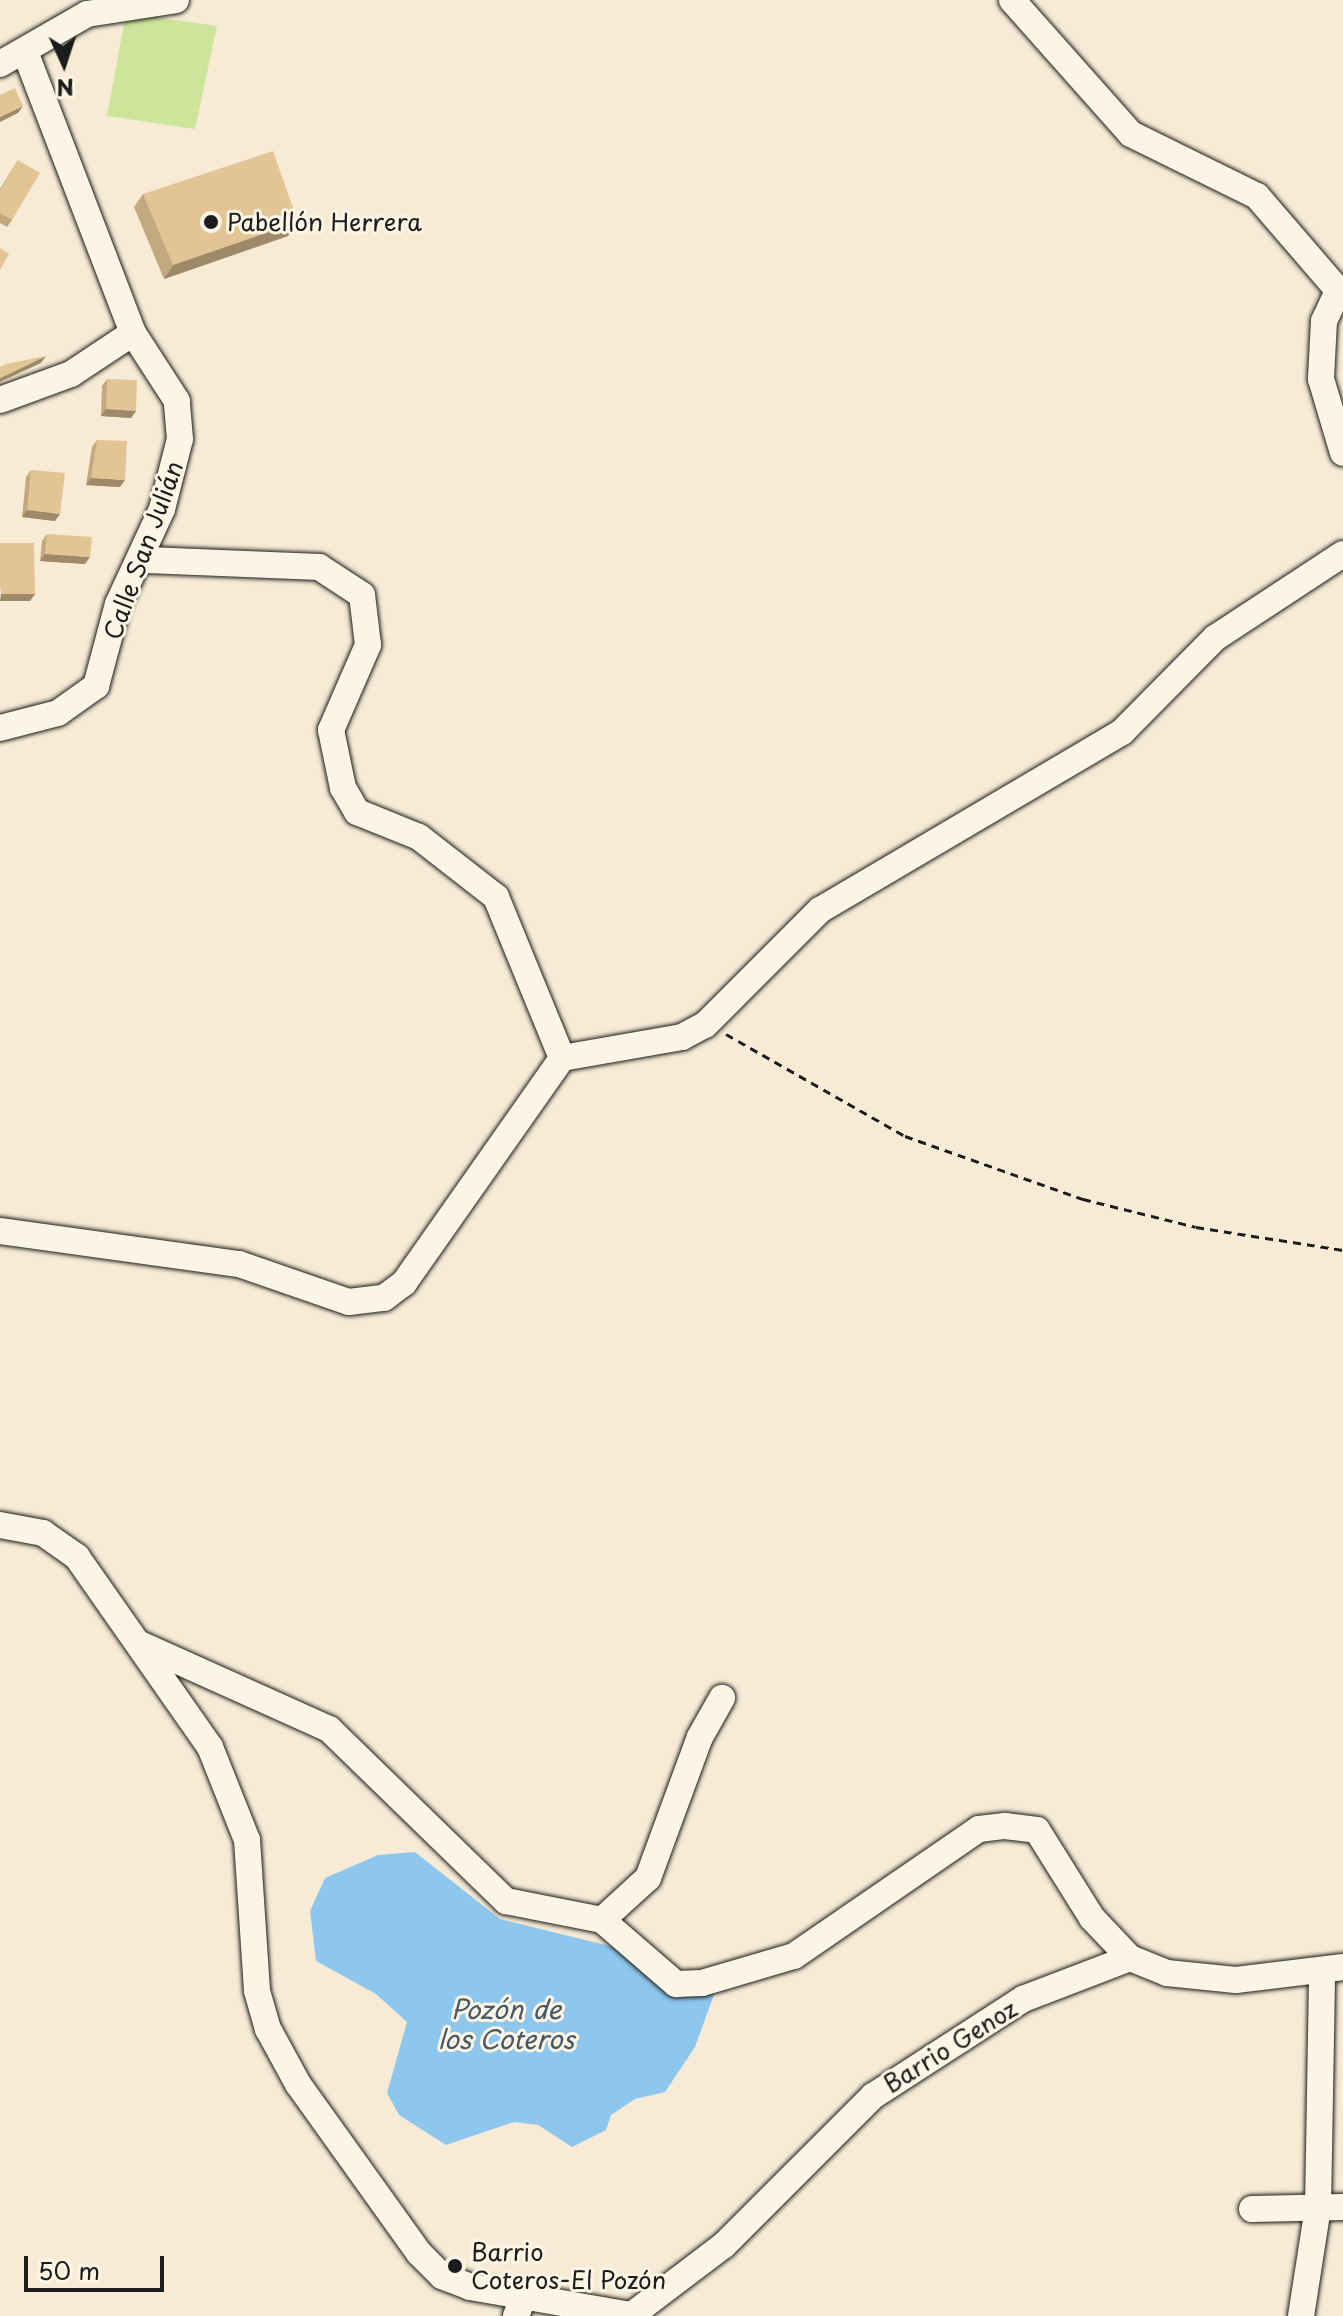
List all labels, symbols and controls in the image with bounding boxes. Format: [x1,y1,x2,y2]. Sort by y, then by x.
north arrow [24,24,104,104]
text: N [56,72,75,105]
place label: Pabellón Herrera [227,208,422,236]
marker: Pabellón Herrera [202,213,220,231]
street label: Calle San Julián [97,457,189,643]
water label: Pozón de los Coteros [437,1993,575,2054]
street label: Barrio Genoz [878,1994,1022,2098]
place label: Barrio Coteros-El Pozón [471,2238,667,2294]
scale bar [28,2240,168,2290]
text: 50 m [38,2252,100,2288]
marker: Barrio Coteros-El Pozón [446,2257,464,2275]

